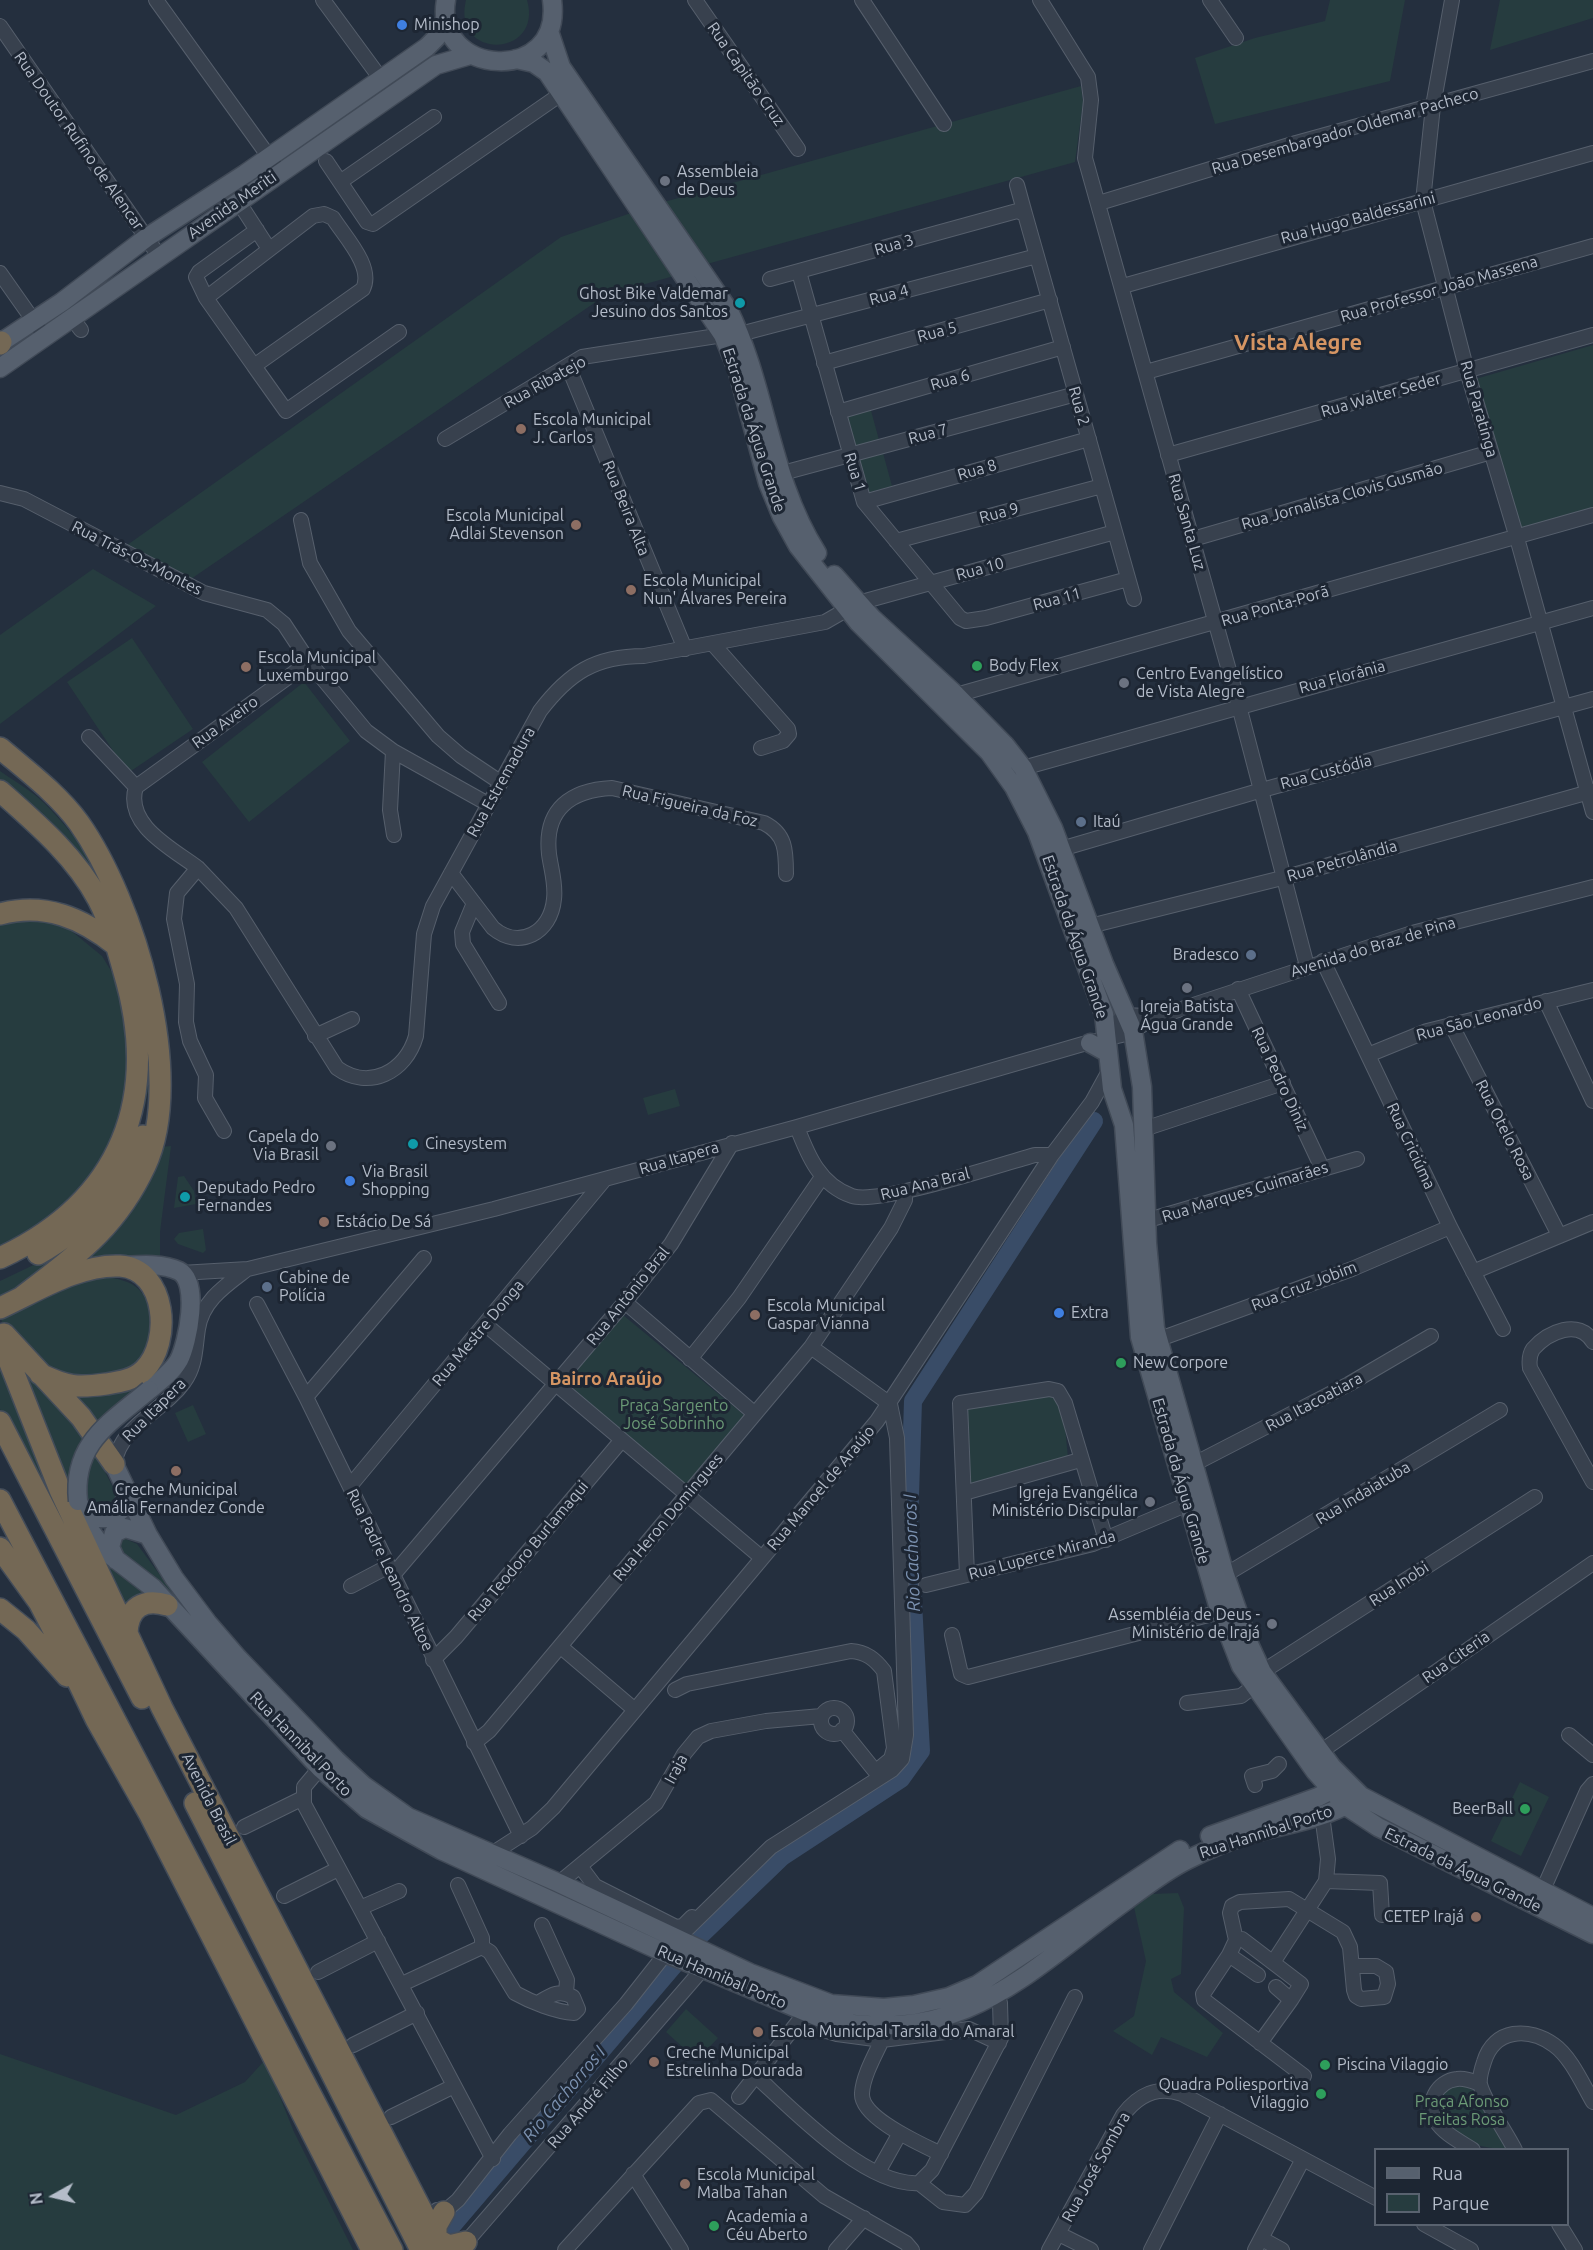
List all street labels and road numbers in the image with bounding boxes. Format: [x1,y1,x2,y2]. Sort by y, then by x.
street label: Rua Capitão Cruz [703,18,789,130]
street label: Rua Doutor Rufino de Alencar [10,48,148,234]
street label: Rua Desembargador Oldemar Pacheco [1209,84,1481,178]
street label: Avenida Meriti [184,167,280,243]
street label: Rua Hugo Baldessarini [1279,188,1437,248]
street label: Rua 3 [872,230,916,260]
street label: Rua Professor João Massena [1338,252,1540,326]
street label: Rua 4 [867,281,911,309]
street label: Rua 5 [915,318,959,346]
street label: Estrada da Água Grande [718,345,790,515]
street label: Rua Ribatejo [501,352,589,412]
street label: Rua Paratinga [1456,358,1502,460]
street label: Rua 6 [928,365,972,395]
street label: Rua Walter Seder [1319,369,1443,421]
street label: Rua 2 [1064,384,1094,428]
street label: Rua 7 [906,420,950,448]
street label: Rua 1 [840,450,870,494]
street label: Rua 8 [955,455,999,485]
street label: Rua Beira Alta [598,458,654,558]
street label: Rua Jornalista Clovis Gusmão [1239,458,1445,534]
street label: Rua Santa Luz [1164,472,1210,572]
street label: Rua 9 [977,499,1021,527]
street label: Rua Trás-Os-Montes [69,517,205,599]
street label: Rua 10 [954,553,1006,585]
street label: Rua Ponta-Porã [1219,581,1331,631]
street label: Rua 11 [1031,583,1083,615]
street label: Rua Florânia [1297,656,1387,698]
street label: Rua Aveiro [188,692,262,752]
street label: Rua Estremadura [463,724,539,840]
street label: Rua Custódia [1278,751,1374,793]
street label: Rua Figueira da Foz [620,781,760,831]
street label: Rua Petrolândia [1285,836,1399,886]
street label: Estrada da Água Grande [1038,853,1112,1021]
street label: Avenida do Braz de Pina [1288,913,1458,981]
street label: Rua São Leonardo [1414,993,1544,1045]
street label: Rua Pedro Diniz [1247,1024,1313,1134]
street label: Rua Otelo Rosa [1471,1077,1539,1183]
street label: Rua Criciúma [1383,1100,1439,1192]
street label: Rua Itapera [637,1137,721,1179]
street label: Rua Marques Guimarães [1160,1158,1330,1226]
street label: Rua Ana Bral [879,1164,971,1204]
street label: Rua Antônio Bral [583,1243,673,1349]
street label: Rua Cruz Jobim [1249,1257,1359,1315]
street label: Rua Mestre Donga [428,1276,528,1390]
street label: Rua Itacoatiara [1262,1368,1366,1436]
street label: Rua Itapera [118,1374,190,1446]
street label: Estrada da Água Grande [1148,1396,1214,1566]
street label: Rua Manoel de Araújo [763,1422,879,1554]
street label: Rua Heron Domingues [609,1449,727,1585]
street label: Rua Indaiatuba [1312,1457,1414,1529]
street label: Rua Teodoro Burlamaqui [464,1477,592,1625]
street label: Rua Padre Leandro Altoe [342,1486,438,1654]
street label: Rua Luperce Miranda [966,1526,1118,1584]
street label: Rua Inobi [1366,1558,1432,1610]
street label: Rua Citeria [1419,1627,1493,1687]
street label: Rua Hannibal Porto [246,1688,356,1800]
street label: Avenida Brasil [178,1750,240,1848]
street label: Iraja [660,1751,692,1787]
street label: Rua Hannibal Porto [1197,1801,1335,1863]
street label: Estrada da Água Grande [1382,1824,1544,1916]
street label: Rua Hannibal Porto [655,1941,789,2013]
street label: Rua André Filho [544,2054,632,2152]
street label: Rua José Sombra [1058,2109,1134,2225]

